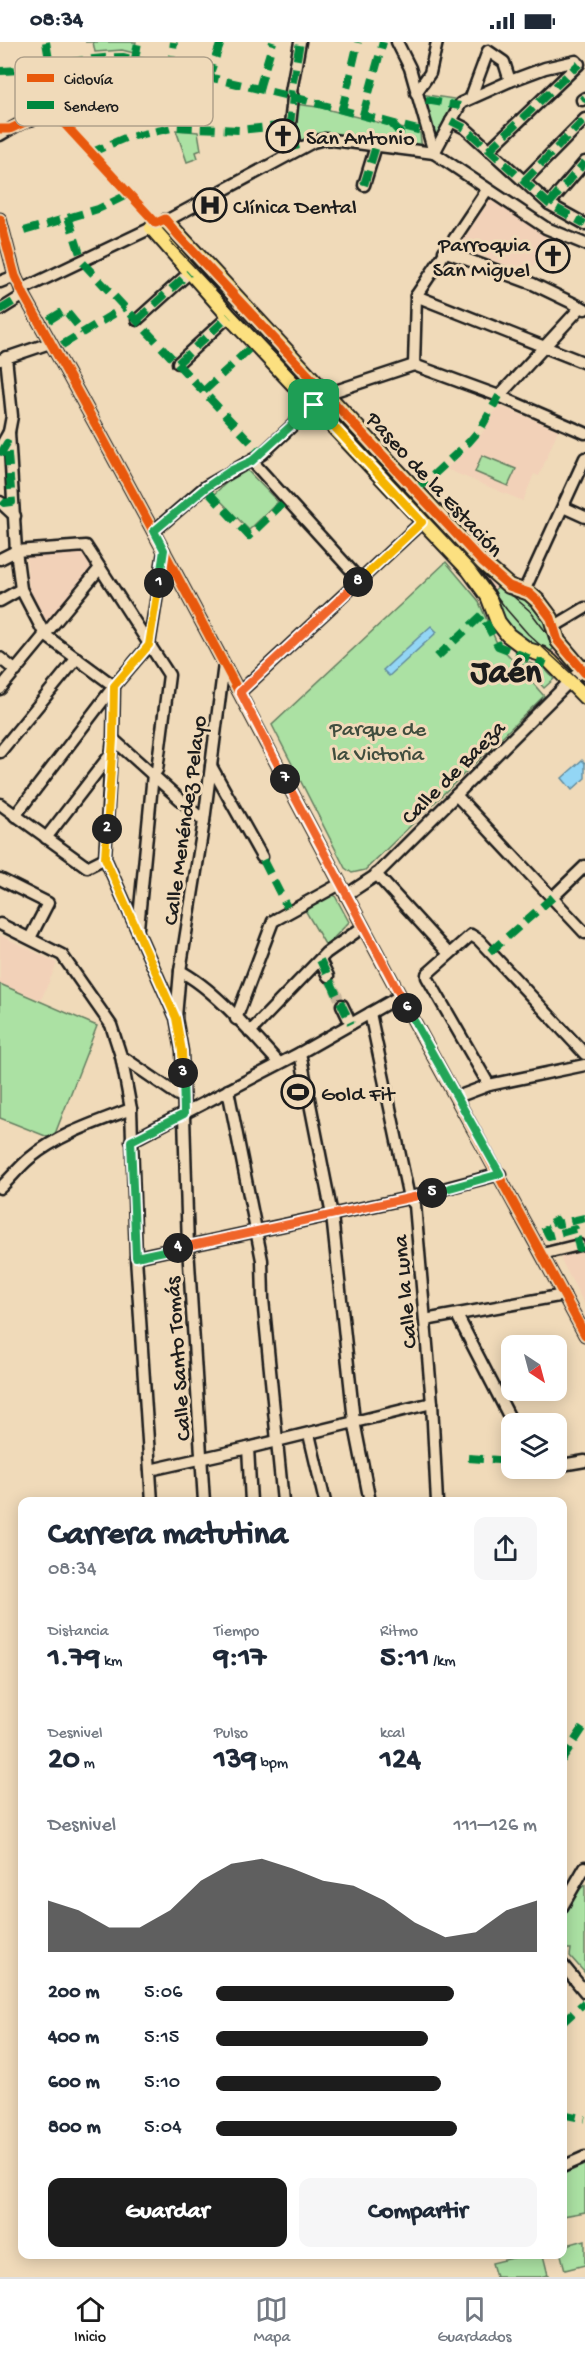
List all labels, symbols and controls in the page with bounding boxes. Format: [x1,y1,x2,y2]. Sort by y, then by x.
text: 08:34 [30,8,83,34]
legend [15,57,213,126]
text: Ciclovía [64,72,114,91]
text: Sendero [64,99,119,118]
church icon: San Antonio [265,118,301,154]
place label: San Antonio [306,127,415,153]
hospital icon: Clínica Dental [192,187,228,223]
place label: Clínica Dental [233,196,357,222]
place label: Parroquia San Miguel [433,234,531,285]
church icon: Parroquia San Miguel [535,238,571,274]
pin [288,379,339,430]
icon: arrive [297,388,330,421]
street label: Paseo de la Estación [358,407,507,564]
pin: 8 [343,567,373,597]
pin: 1 [144,568,174,598]
text: 8 [354,572,362,591]
text: 1 [156,573,162,592]
district label: Jaén [470,655,542,695]
street label: Calle Menéndez Pelayo [159,714,215,927]
street label: Calle de Baeza [397,716,513,831]
park label: Parque de la Victoria [329,718,427,769]
pin: 7 [270,764,300,794]
text: 7 [281,769,289,788]
pin: 2 [92,814,122,844]
text: 2 [103,819,111,838]
pin: 6 [392,993,422,1023]
text: 6 [403,998,411,1017]
pin: 3 [168,1058,198,1088]
text: 3 [179,1063,187,1082]
sports icon: Gold Fit [280,1074,316,1110]
place label: Gold Fit [321,1083,396,1109]
pin: 5 [417,1178,447,1208]
text: 5 [428,1183,436,1202]
pin: 4 [163,1233,193,1263]
street label: Calle la Luna [389,1233,425,1349]
text: 4 [174,1238,182,1257]
street label: Calle Santo Tomás [161,1275,199,1442]
north arrow [501,1335,567,1401]
map controls [501,1335,567,1479]
button: layers [501,1413,567,1479]
text: Carrera matutina [48,1517,288,1555]
button: share [474,1517,537,1580]
text: 08:34 [48,1559,96,1582]
text: Distancia [48,1623,109,1642]
text: Tiempo [214,1623,259,1642]
text: Ritmo [380,1623,418,1642]
text: 1.79 [48,1642,100,1677]
text: 9:17 [214,1642,266,1677]
text: 5:11 [380,1642,429,1677]
text: km [100,1653,122,1672]
text: /km [429,1653,456,1672]
text: Desnivel [48,1725,102,1744]
text: Pulso [214,1725,248,1744]
text: kcal [380,1725,405,1744]
text: 20 [48,1744,80,1779]
text: 139 [214,1744,257,1779]
text: 124 [380,1744,421,1779]
text: m [80,1755,95,1774]
text: bpm [257,1755,288,1774]
text: Desnivel [48,1815,116,1838]
text: 111–126 m [454,1815,537,1838]
text: 200 m [48,1982,99,2005]
text: 5:06 [144,1982,182,2005]
text: 400 m [48,2027,99,2050]
text: 5:15 [144,2027,179,2050]
text: 600 m [48,2072,100,2095]
text: 5:10 [144,2072,180,2095]
text: 800 m [48,2117,101,2140]
text: 5:04 [144,2117,182,2140]
button: Guardar [48,2178,287,2247]
button: Compartir [299,2178,537,2247]
tab: Inicio [74,2293,107,2348]
tab: Mapa [254,2293,290,2348]
tab: Guardados [437,2293,511,2348]

